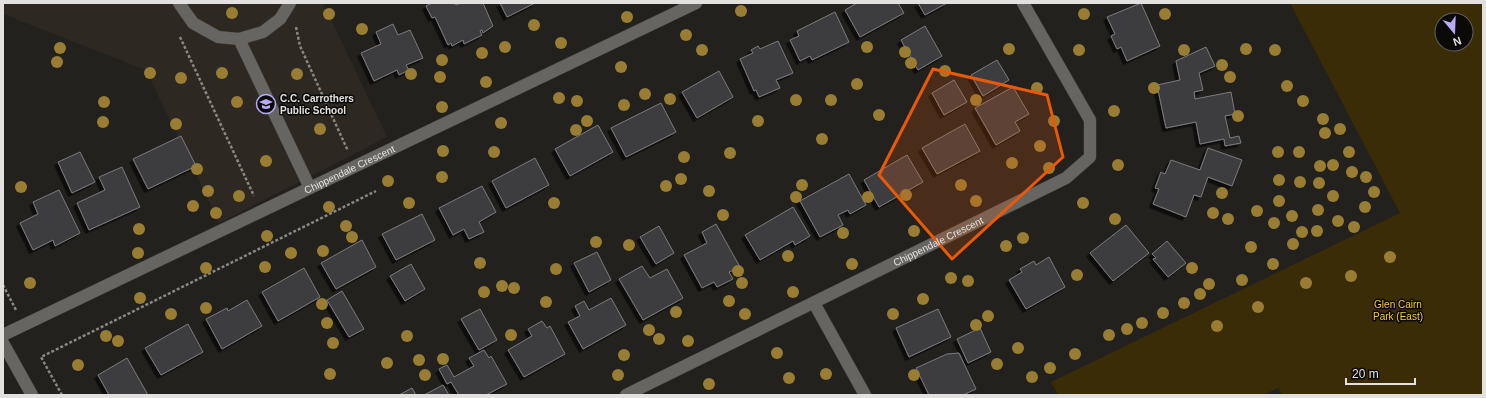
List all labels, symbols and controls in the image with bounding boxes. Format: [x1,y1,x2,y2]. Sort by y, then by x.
north arrow [1434,12,1474,52]
text: N [1451,34,1463,48]
school or university icon: C.C. Carrothers Public School [255,93,277,115]
place label: C.C. Carrothers Public School [280,93,354,116]
street label: Chippendale Crescent [302,143,397,195]
street label: Chippendale Crescent [891,214,985,268]
park label: Glen Cairn Park (East) [1373,299,1423,322]
scale bar [1346,360,1415,386]
text: 20 m [1352,367,1379,381]

